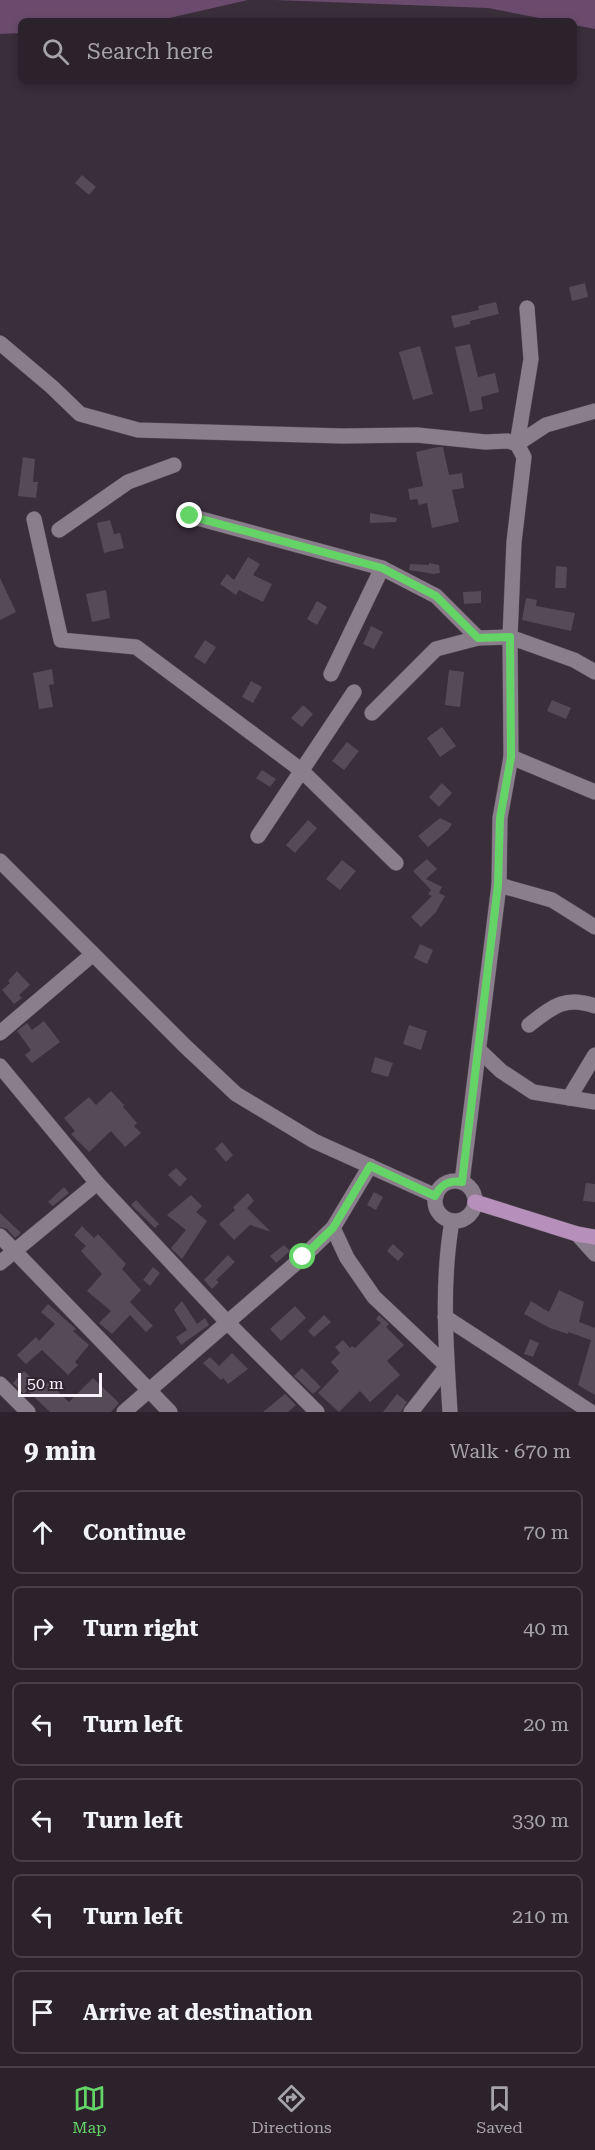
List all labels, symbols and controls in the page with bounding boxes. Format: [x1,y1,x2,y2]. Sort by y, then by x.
search box [18,18,577,84]
icon: search [39,35,72,68]
text: Search here [87,39,213,64]
route end [176,502,202,528]
route start [289,1243,315,1269]
scale bar [18,1370,102,1398]
text: 50 m [27,1374,64,1393]
text: 9 min [24,1436,96,1466]
text: Walk · 670 m [450,1439,571,1463]
icon: ahead [26,1516,59,1549]
text: Continue [83,1520,186,1545]
text: 70 m [523,1520,569,1544]
icon: right [26,1612,59,1645]
text: Turn right [83,1616,198,1641]
text: 40 m [523,1616,569,1640]
icon: left [26,1708,59,1741]
text: Turn left [83,1712,183,1737]
text: 20 m [523,1712,569,1736]
icon: left [26,1804,59,1837]
text: Turn left [83,1808,183,1833]
text: 330 m [512,1808,569,1832]
icon: left [26,1900,59,1933]
text: Turn left [83,1904,183,1929]
text: 210 m [512,1904,569,1928]
icon: arrive [26,1996,59,2029]
text: Arrive at destination [83,2000,312,2025]
tab: Map [72,2082,107,2137]
tab: Directions [251,2082,332,2137]
tab: Saved [476,2082,523,2137]

